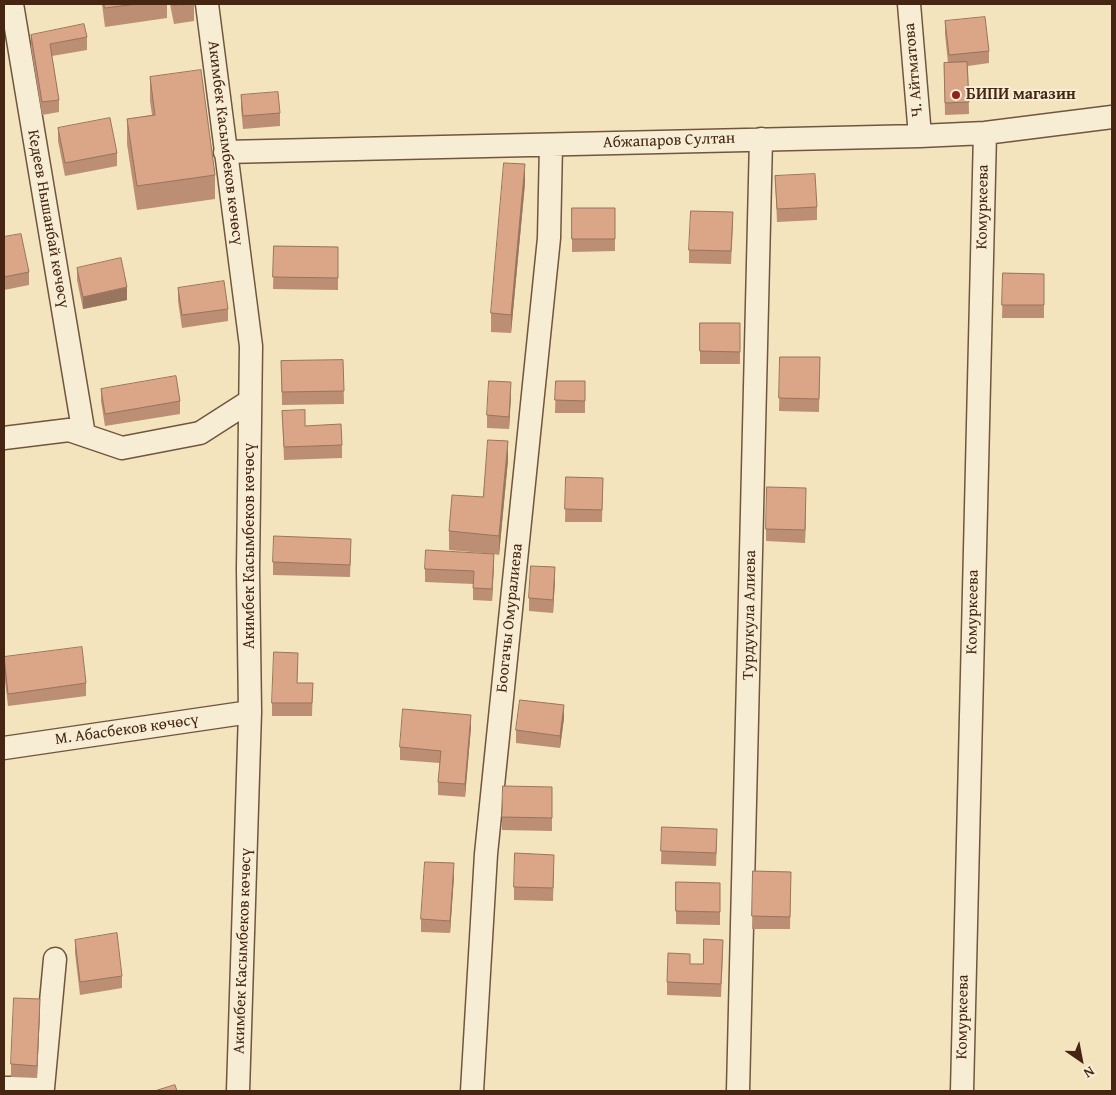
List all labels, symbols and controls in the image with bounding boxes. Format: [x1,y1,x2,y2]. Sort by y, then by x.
street label: Ч. Айтматова [900,22,928,118]
street label: Акимбек Касымбеков көчөсү [203,40,247,246]
place label: БИПИ магазин [966,85,1076,105]
marker: БИПИ магазин [950,89,962,101]
street label: Кедеев Нышанбай көчөсү [23,128,73,310]
street label: Абжапаров Султан [603,129,735,153]
street label: Комуркеева [973,164,993,250]
street label: Акимбек Касымбеков көчөсү [240,443,260,649]
street label: Боогачы Омуралиева [493,542,527,694]
street label: Турдукула Алиева [739,550,761,680]
street label: Комуркеева [963,569,983,655]
street label: М. Абасбеков көчөсү [54,710,200,750]
street label: Акимбек Касымбеков көчөсү [230,848,256,1054]
street label: Комуркеева [953,974,973,1060]
north arrow [1056,1035,1106,1085]
text: N [1080,1062,1099,1084]

